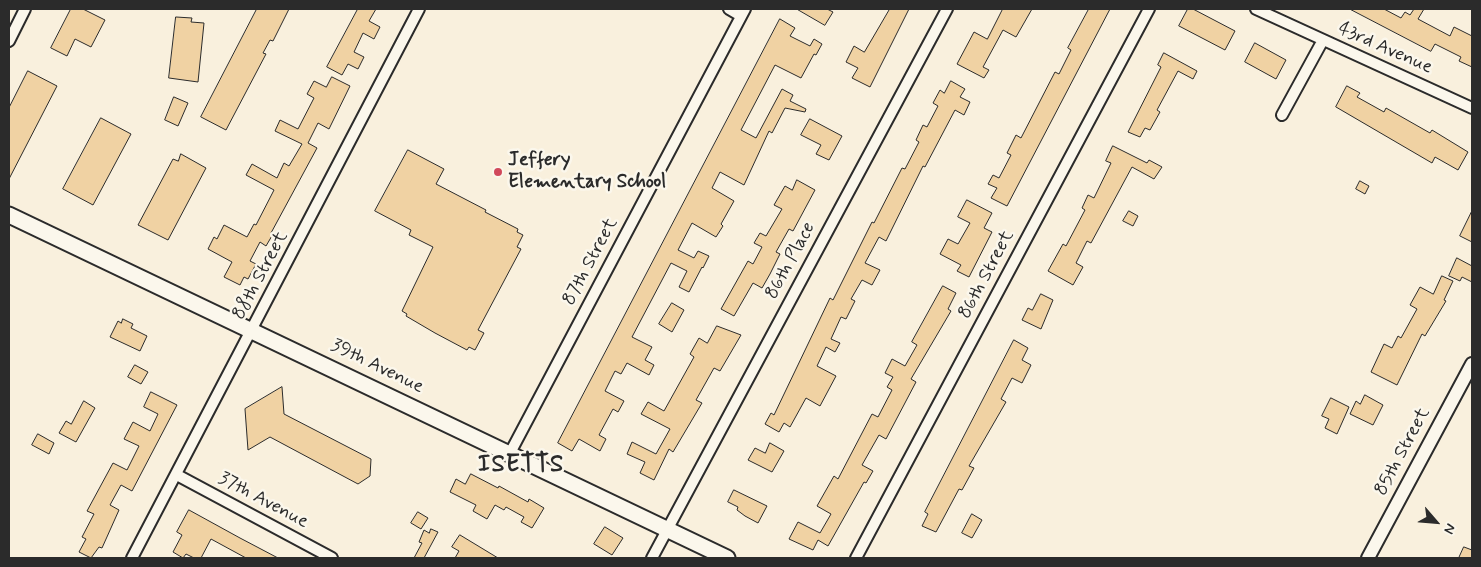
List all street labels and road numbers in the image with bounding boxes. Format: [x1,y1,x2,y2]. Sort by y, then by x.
street label: 43rd Avenue [1334,18,1436,80]
street label: 87th Street [558,214,624,310]
street label: 86th Place [761,218,821,304]
street label: 86th Street [954,227,1020,323]
street label: 88th Street [228,228,294,324]
street label: 39th Avenue [327,335,427,399]
street label: 85th Street [1370,404,1436,500]
street label: 37th Avenue [214,468,312,534]

